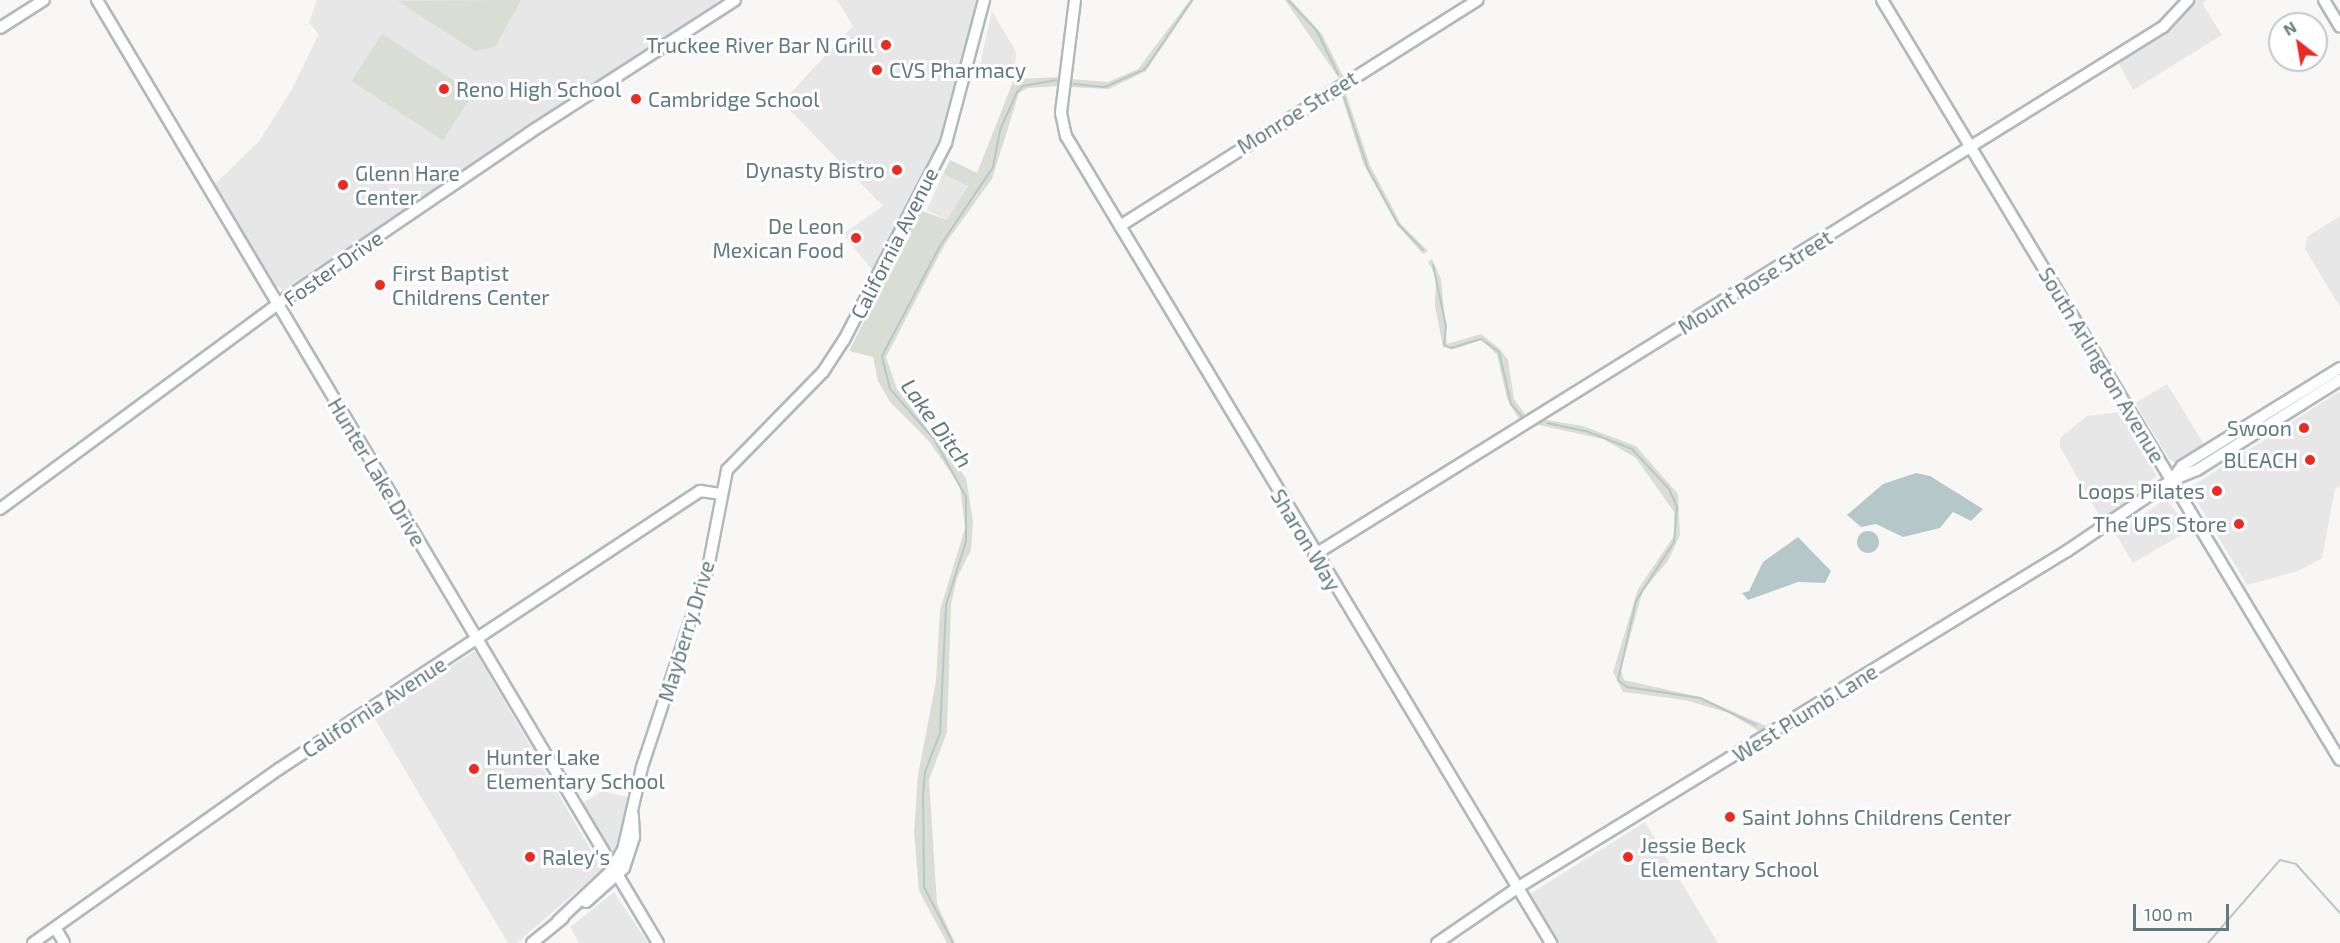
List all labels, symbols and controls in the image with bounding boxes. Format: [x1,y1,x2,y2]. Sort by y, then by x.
north arrow [2268,12,2328,72]
text: N [2280,17,2299,39]
place label: Truckee River Bar N Grill [645,32,874,58]
marker: Truckee River Bar N Grill [879,38,893,52]
place label: CVS Pharmacy [889,57,1026,83]
marker: CVS Pharmacy [870,63,884,77]
street label: Monroe Street [1232,65,1362,159]
place label: Reno High School [456,76,621,102]
marker: Reno High School [437,82,451,96]
place label: Cambridge School [648,86,819,112]
marker: Cambridge School [629,92,643,106]
place label: Dynasty Bistro [745,157,885,183]
place label: Glenn Hare Center [355,160,460,210]
street label: California Avenue [845,163,943,323]
marker: Dynasty Bistro [890,163,904,177]
marker: Glenn Hare Center [336,178,350,192]
place label: De Leon Mexican Food [712,213,844,263]
street label: Foster Drive [278,224,388,312]
street label: Mount Rose Street [1673,224,1837,340]
marker: De Leon Mexican Food [849,231,863,245]
place label: First Baptist Childrens Center [392,260,550,310]
street label: South Arlington Avenue [2033,262,2171,468]
marker: First Baptist Childrens Center [373,278,387,292]
water label: Lake Ditch [896,373,978,473]
street label: Hunter Lake Drive [323,393,431,551]
place label: Swoon [2227,415,2292,441]
marker: Swoon [2297,421,2311,435]
place label: BLEACH [2223,447,2298,473]
marker: BLEACH [2303,453,2317,467]
place label: Loops Pilates [2078,478,2205,504]
street label: Sharon Way [1266,484,1346,596]
marker: Loops Pilates [2210,484,2224,498]
place label: The UPS Store [2093,511,2227,537]
marker: The UPS Store [2232,517,2246,531]
street label: Mayberry Drive [652,557,720,705]
street label: California Avenue [297,651,451,763]
street label: West Plumb Lane [1728,658,1882,768]
place label: Hunter Lake Elementary School [486,744,665,794]
marker: Hunter Lake Elementary School [467,762,481,776]
place label: Saint Johns Childrens Center [1742,804,2012,830]
marker: Saint Johns Childrens Center [1723,810,1737,824]
place label: Jessie Beck Elementary School [1640,832,1819,882]
place label: Raley's [542,844,610,870]
marker: Raley's [523,850,537,864]
marker: Jessie Beck Elementary School [1621,850,1635,864]
scale bar [2136,892,2232,930]
text: 100 m [2144,903,2193,925]

